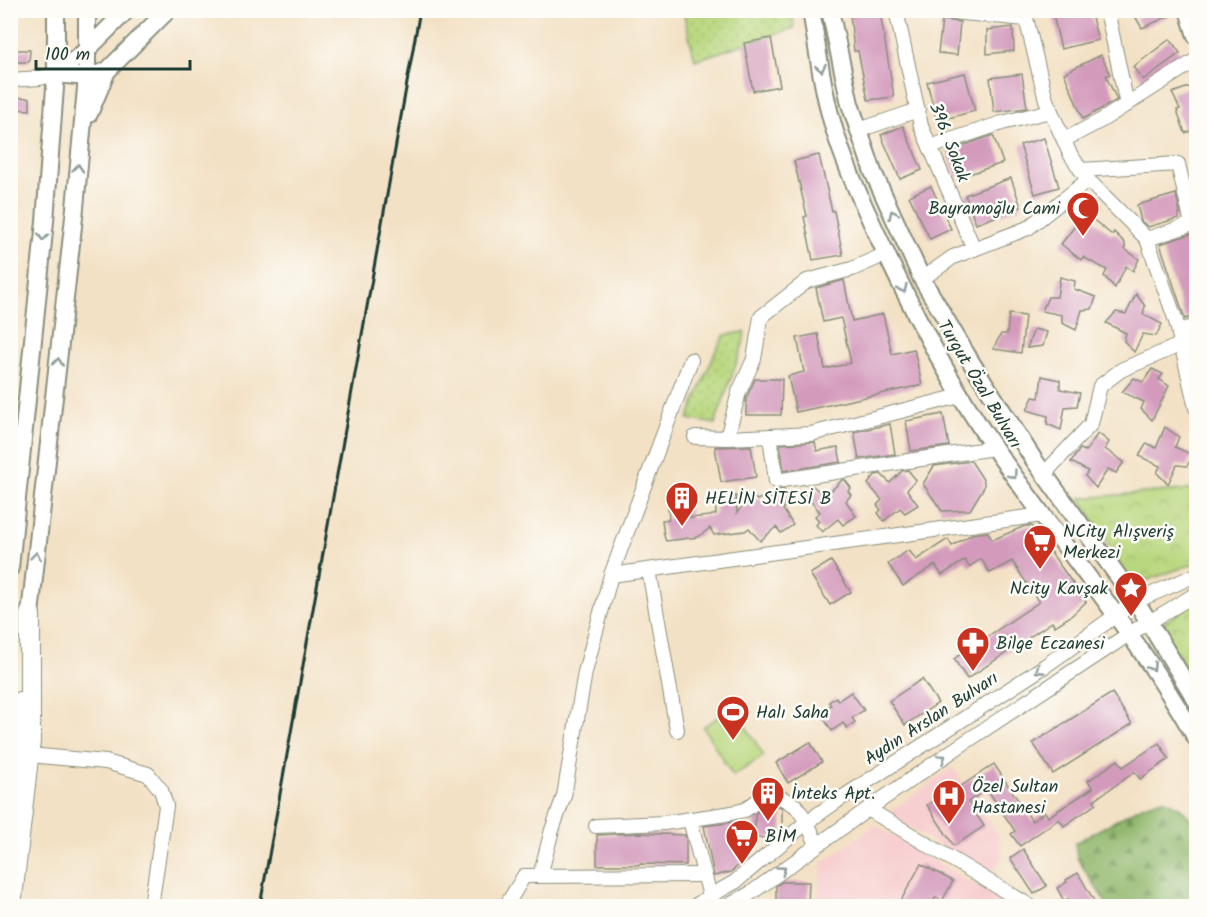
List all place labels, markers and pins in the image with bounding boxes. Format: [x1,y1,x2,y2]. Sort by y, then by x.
mosque icon: Bayramoğlu Cami [1065,190,1101,237]
place label: Bayramoğlu Cami [928,195,1061,224]
building icon: HELİN SİTESİ B [664,480,700,527]
place label: HELİN SİTESİ B [705,485,832,514]
place label: NCity Alışveriş Merkezi [1063,518,1175,568]
supermarket icon: NCity Alışveriş Merkezi [1022,523,1058,570]
place icon: Ncity Kavşak [1113,570,1149,617]
place label: Ncity Kavşak [1010,575,1109,604]
pharmacy icon: Bilge Eczanesi [955,625,991,672]
place label: Bilge Eczanesi [996,630,1105,659]
sports icon: Halı Saha [715,694,751,741]
place label: Halı Saha [756,699,829,728]
place label: Özel Sultan Hastanesi [972,773,1058,823]
building icon: İnteks Apt. [750,775,786,822]
hospital icon: Özel Sultan Hastanesi [931,778,967,825]
place label: İnteks Apt. [791,780,875,809]
supermarket icon: BİM [724,818,760,865]
place label: BİM [765,823,797,852]

